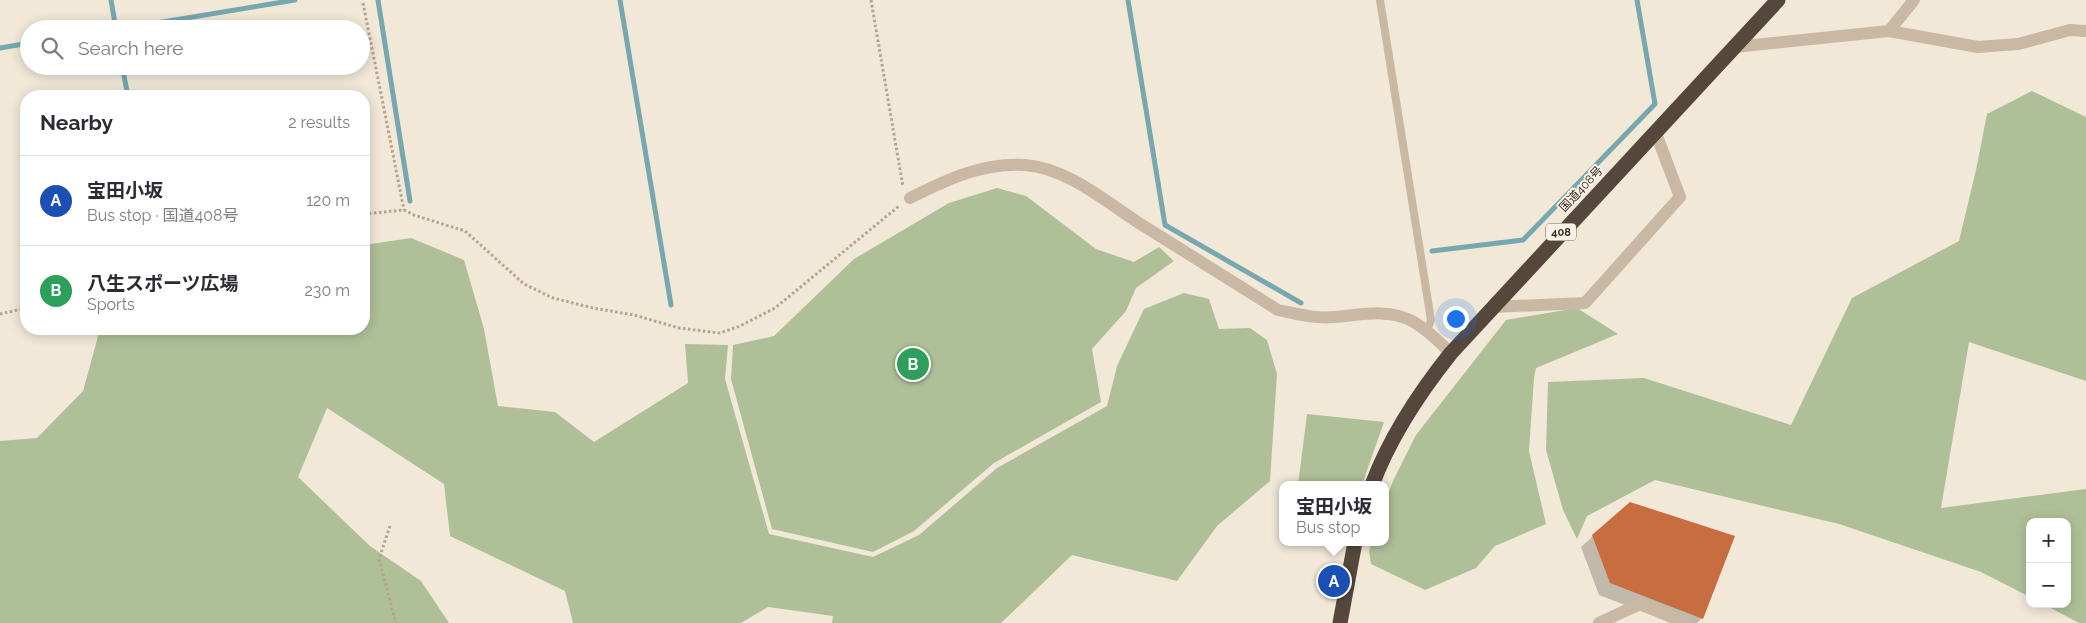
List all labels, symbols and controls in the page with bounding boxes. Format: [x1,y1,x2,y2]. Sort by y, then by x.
search box [20,20,370,75]
icon: search [38,34,66,62]
text: Search here [78,37,184,59]
text: Nearby [40,110,113,135]
text: 2 results [288,113,350,132]
street label: 国道408号 [1556,163,1606,215]
text: 宝田小坂 [87,179,163,201]
text: A [51,191,61,210]
text: 120 m [306,191,350,210]
text: Bus stop · 国道408号 [87,206,239,225]
road number: 408 [1546,223,1576,240]
text: 八生スポーツ広場 [87,272,239,294]
text: B [51,281,61,300]
text: 230 m [305,281,350,300]
text: Sports [87,295,135,314]
your location [1443,306,1469,332]
pin: B [897,345,929,383]
popup [1279,481,1389,546]
text: 宝田小坂 [1296,495,1372,517]
text: Bus stop [1296,518,1360,537]
map controls [2026,518,2071,608]
button: + [2026,518,2071,563]
pin: A [1318,562,1350,600]
button: − [2026,563,2071,608]

